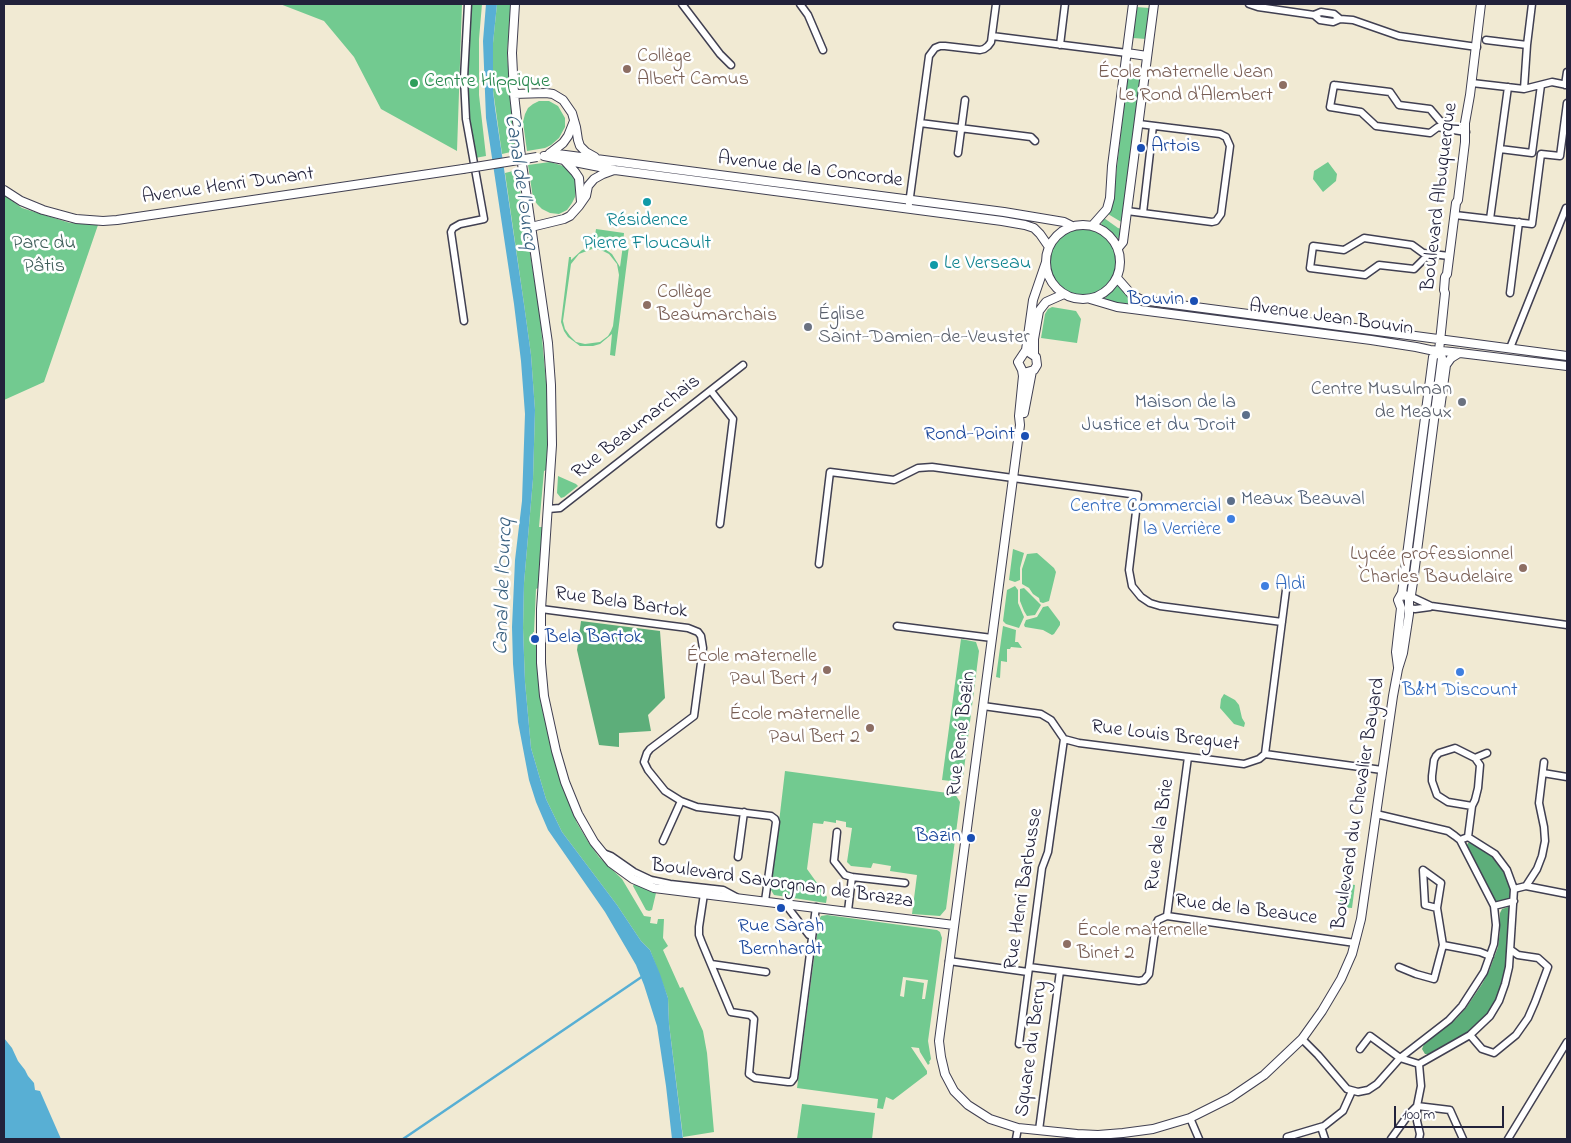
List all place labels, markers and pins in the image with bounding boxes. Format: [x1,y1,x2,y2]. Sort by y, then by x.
place label: Collège Albert Camus [637,46,749,93]
place label: École maternelle Jean Le Rond d'Alembert [1098,62,1273,109]
marker: Collège Albert Camus [621,63,633,75]
place label: Centre Hippique [424,71,550,95]
marker: Centre Hippique [408,77,420,89]
marker: École maternelle Jean Le Rond d'Alembert [1277,79,1289,91]
place label: Artois [1151,136,1200,160]
marker: Artois [1135,142,1147,154]
marker: Résidence Pierre Floucault [641,196,653,208]
place label: Résidence Pierre Floucault [583,210,711,257]
place label: Le Verseau [944,253,1031,277]
marker: Le Verseau [928,259,940,271]
place label: Collège Beaumarchais [657,282,777,329]
place label: Bouvin [1128,289,1184,313]
marker: Bouvin [1188,295,1200,307]
marker: Collège Beaumarchais [641,299,653,311]
place label: Église Saint-Damien-de-Veuster [818,304,1030,351]
marker: Église Saint-Damien-de-Veuster [802,321,814,333]
place label: Centre Musulman de Meaux [1311,379,1452,426]
place label: Maison de la Justice et du Droit [1082,392,1236,439]
marker: Centre Musulman de Meaux [1456,396,1468,408]
marker: Maison de la Justice et du Droit [1240,409,1252,421]
place label: Rond-Point [924,424,1015,448]
marker: Rond-Point [1019,430,1031,442]
place label: Meaux Beauval [1241,489,1365,513]
marker: Meaux Beauval [1225,495,1237,507]
place label: Centre Commercial la Verrière [1070,496,1221,543]
marker: Centre Commercial la Verrière [1225,513,1237,525]
place label: Lycée professionnel Charles Baudelaire [1350,544,1513,591]
marker: Lycée professionnel Charles Baudelaire [1517,562,1529,574]
place label: Aldi [1275,574,1306,598]
marker: Aldi [1259,580,1271,592]
place label: Bela Bartok [545,627,642,651]
marker: Bela Bartok [529,633,541,645]
place label: École maternelle Paul Bert 1 [686,646,817,693]
marker: École maternelle Paul Bert 1 [821,664,833,676]
marker: B&M Discount [1454,666,1466,678]
place label: B&M Discount [1402,680,1518,704]
place label: École maternelle Paul Bert 2 [729,704,860,751]
marker: École maternelle Paul Bert 2 [864,722,876,734]
place label: Bazin [915,826,961,850]
marker: Bazin [965,832,977,844]
marker: Rue Sarah Bernhardt [775,902,787,914]
place label: Rue Sarah Bernhardt [738,916,824,963]
place label: École maternelle Binet 2 [1077,920,1208,967]
marker: École maternelle Binet 2 [1061,938,1073,950]

